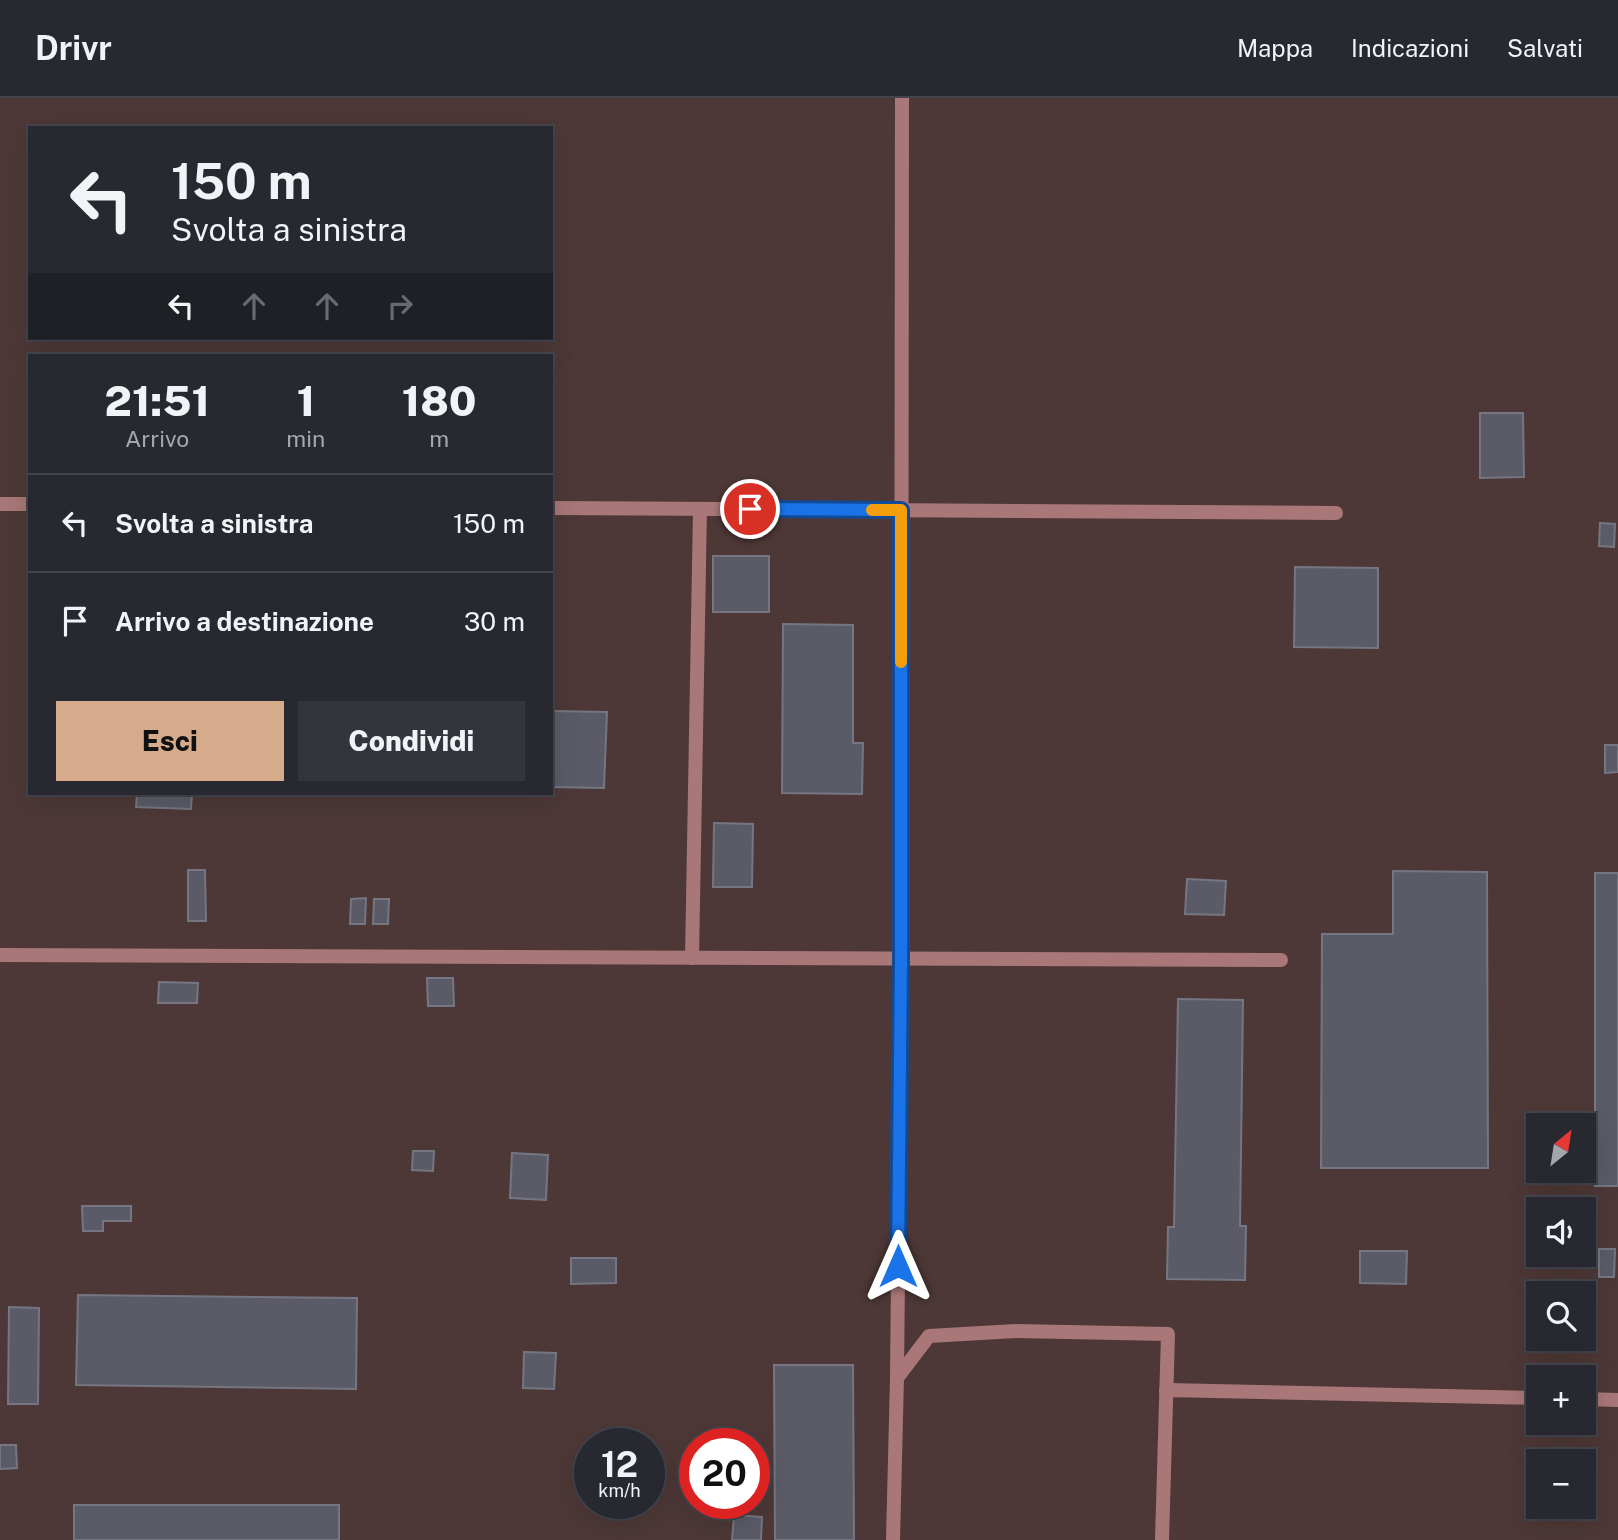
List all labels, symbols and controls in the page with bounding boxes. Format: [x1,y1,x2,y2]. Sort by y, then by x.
text: Drivr [35,29,112,67]
text: Mappa [1237,34,1313,62]
text: Indicazioni [1351,34,1469,62]
text: Salvati [1507,34,1583,62]
text: 150 m [171,152,312,210]
icon: left [56,154,147,245]
text: Svolta a sinistra [171,211,407,248]
icon: left [162,287,200,325]
icon: ahead [235,287,273,325]
icon: ahead [308,287,346,325]
icon: right [381,287,419,325]
text: 21:51 [104,376,210,425]
text: 1 [297,376,315,425]
text: 180 [402,376,477,425]
text: Arrivo [125,425,189,452]
text: min [286,425,325,452]
text: m [429,425,449,452]
pin [720,479,780,539]
icon: arrive [731,490,769,528]
icon: left [56,504,94,542]
text: Svolta a sinistra [115,508,313,539]
text: 150 m [453,508,525,539]
icon: arrive [56,602,94,640]
text: Arrivo a destinazione [115,606,374,637]
text: 30 m [464,606,525,637]
button: Esci [56,701,284,781]
button: Condividi [298,701,525,781]
north arrow [1526,1113,1596,1183]
map controls [1526,1113,1596,1519]
button: sound [1526,1197,1596,1267]
position arrow [861,1229,935,1303]
button: search [1526,1281,1596,1351]
button: + [1526,1365,1596,1435]
speed limit sign: 20 [679,1428,770,1519]
text: 12 [601,1444,638,1485]
button: − [1526,1449,1596,1519]
text: km/h [598,1480,641,1501]

